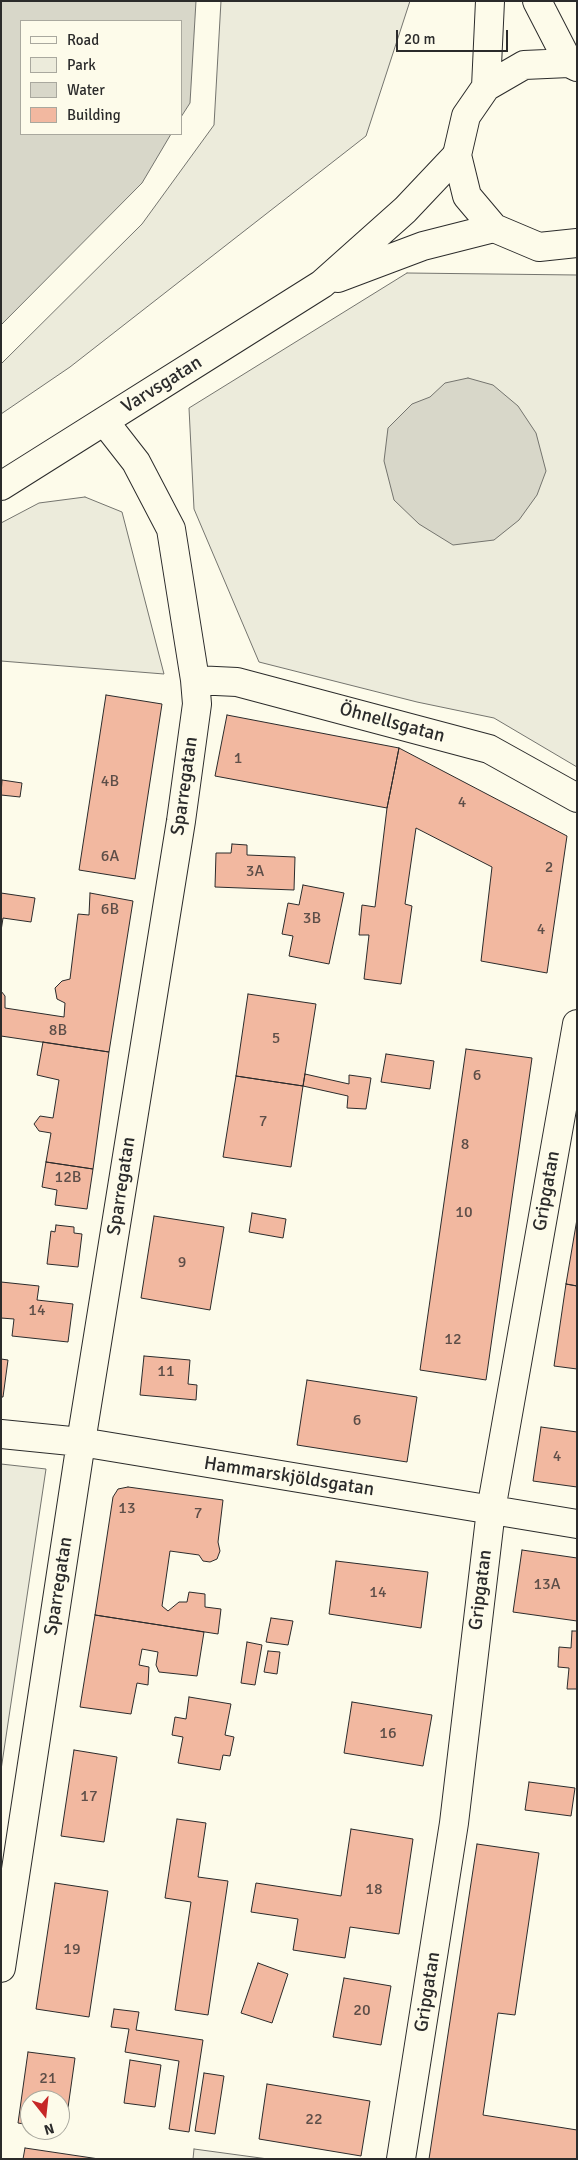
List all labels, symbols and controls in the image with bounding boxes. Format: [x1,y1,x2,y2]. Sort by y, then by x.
legend [20,20,182,135]
scale bar [398,20,510,52]
text: 20 m [404,30,435,48]
text: Road [67,31,99,49]
text: Park [67,56,96,74]
text: Water [67,81,105,99]
text: Building [67,106,121,124]
street label: Varvsgatan [118,351,206,419]
street label: Öhnellsgatan [337,698,447,748]
street label: Sparregatan [167,735,203,837]
house number: 1 [234,749,242,769]
house number: 4B [101,772,119,792]
house number: 4 [458,793,466,813]
house number: 6A [101,847,119,867]
house number: 2 [545,858,553,878]
house number: 3A [246,862,264,882]
house number: 6B [101,900,119,920]
house number: 3B [303,909,321,929]
house number: 4 [537,920,545,940]
house number: 8B [49,1021,67,1041]
house number: 5 [272,1029,280,1049]
house number: 6 [473,1066,481,1086]
house number: 7 [259,1112,267,1132]
street label: Sparregatan [103,1135,141,1237]
house number: 8 [461,1135,469,1155]
street label: Gripgatan [529,1149,565,1233]
house number: 12B [55,1168,81,1188]
house number: 10 [455,1203,473,1223]
house number: 9 [178,1253,186,1273]
house number: 14 [28,1301,46,1321]
house number: 12 [444,1330,462,1350]
house number: 11 [157,1362,175,1382]
house number: 6 [353,1411,361,1431]
house number: 4 [553,1447,561,1467]
street label: Hammarskjöldsgatan [202,1452,376,1502]
house number: 13 [118,1499,136,1519]
house number: 7 [194,1504,202,1524]
street label: Sparregatan [40,1535,78,1637]
street label: Gripgatan [465,1548,497,1632]
house number: 13A [533,1575,561,1595]
house number: 14 [369,1583,387,1603]
house number: 16 [379,1724,397,1744]
house number: 17 [80,1787,98,1807]
house number: 18 [365,1880,383,1900]
house number: 19 [63,1940,81,1960]
street label: Gripgatan [410,1950,446,2034]
house number: 20 [353,2001,371,2021]
house number: 21 [39,2069,57,2089]
north arrow [20,2090,70,2140]
house number: 22 [305,2110,323,2130]
text: N [42,2119,56,2138]

